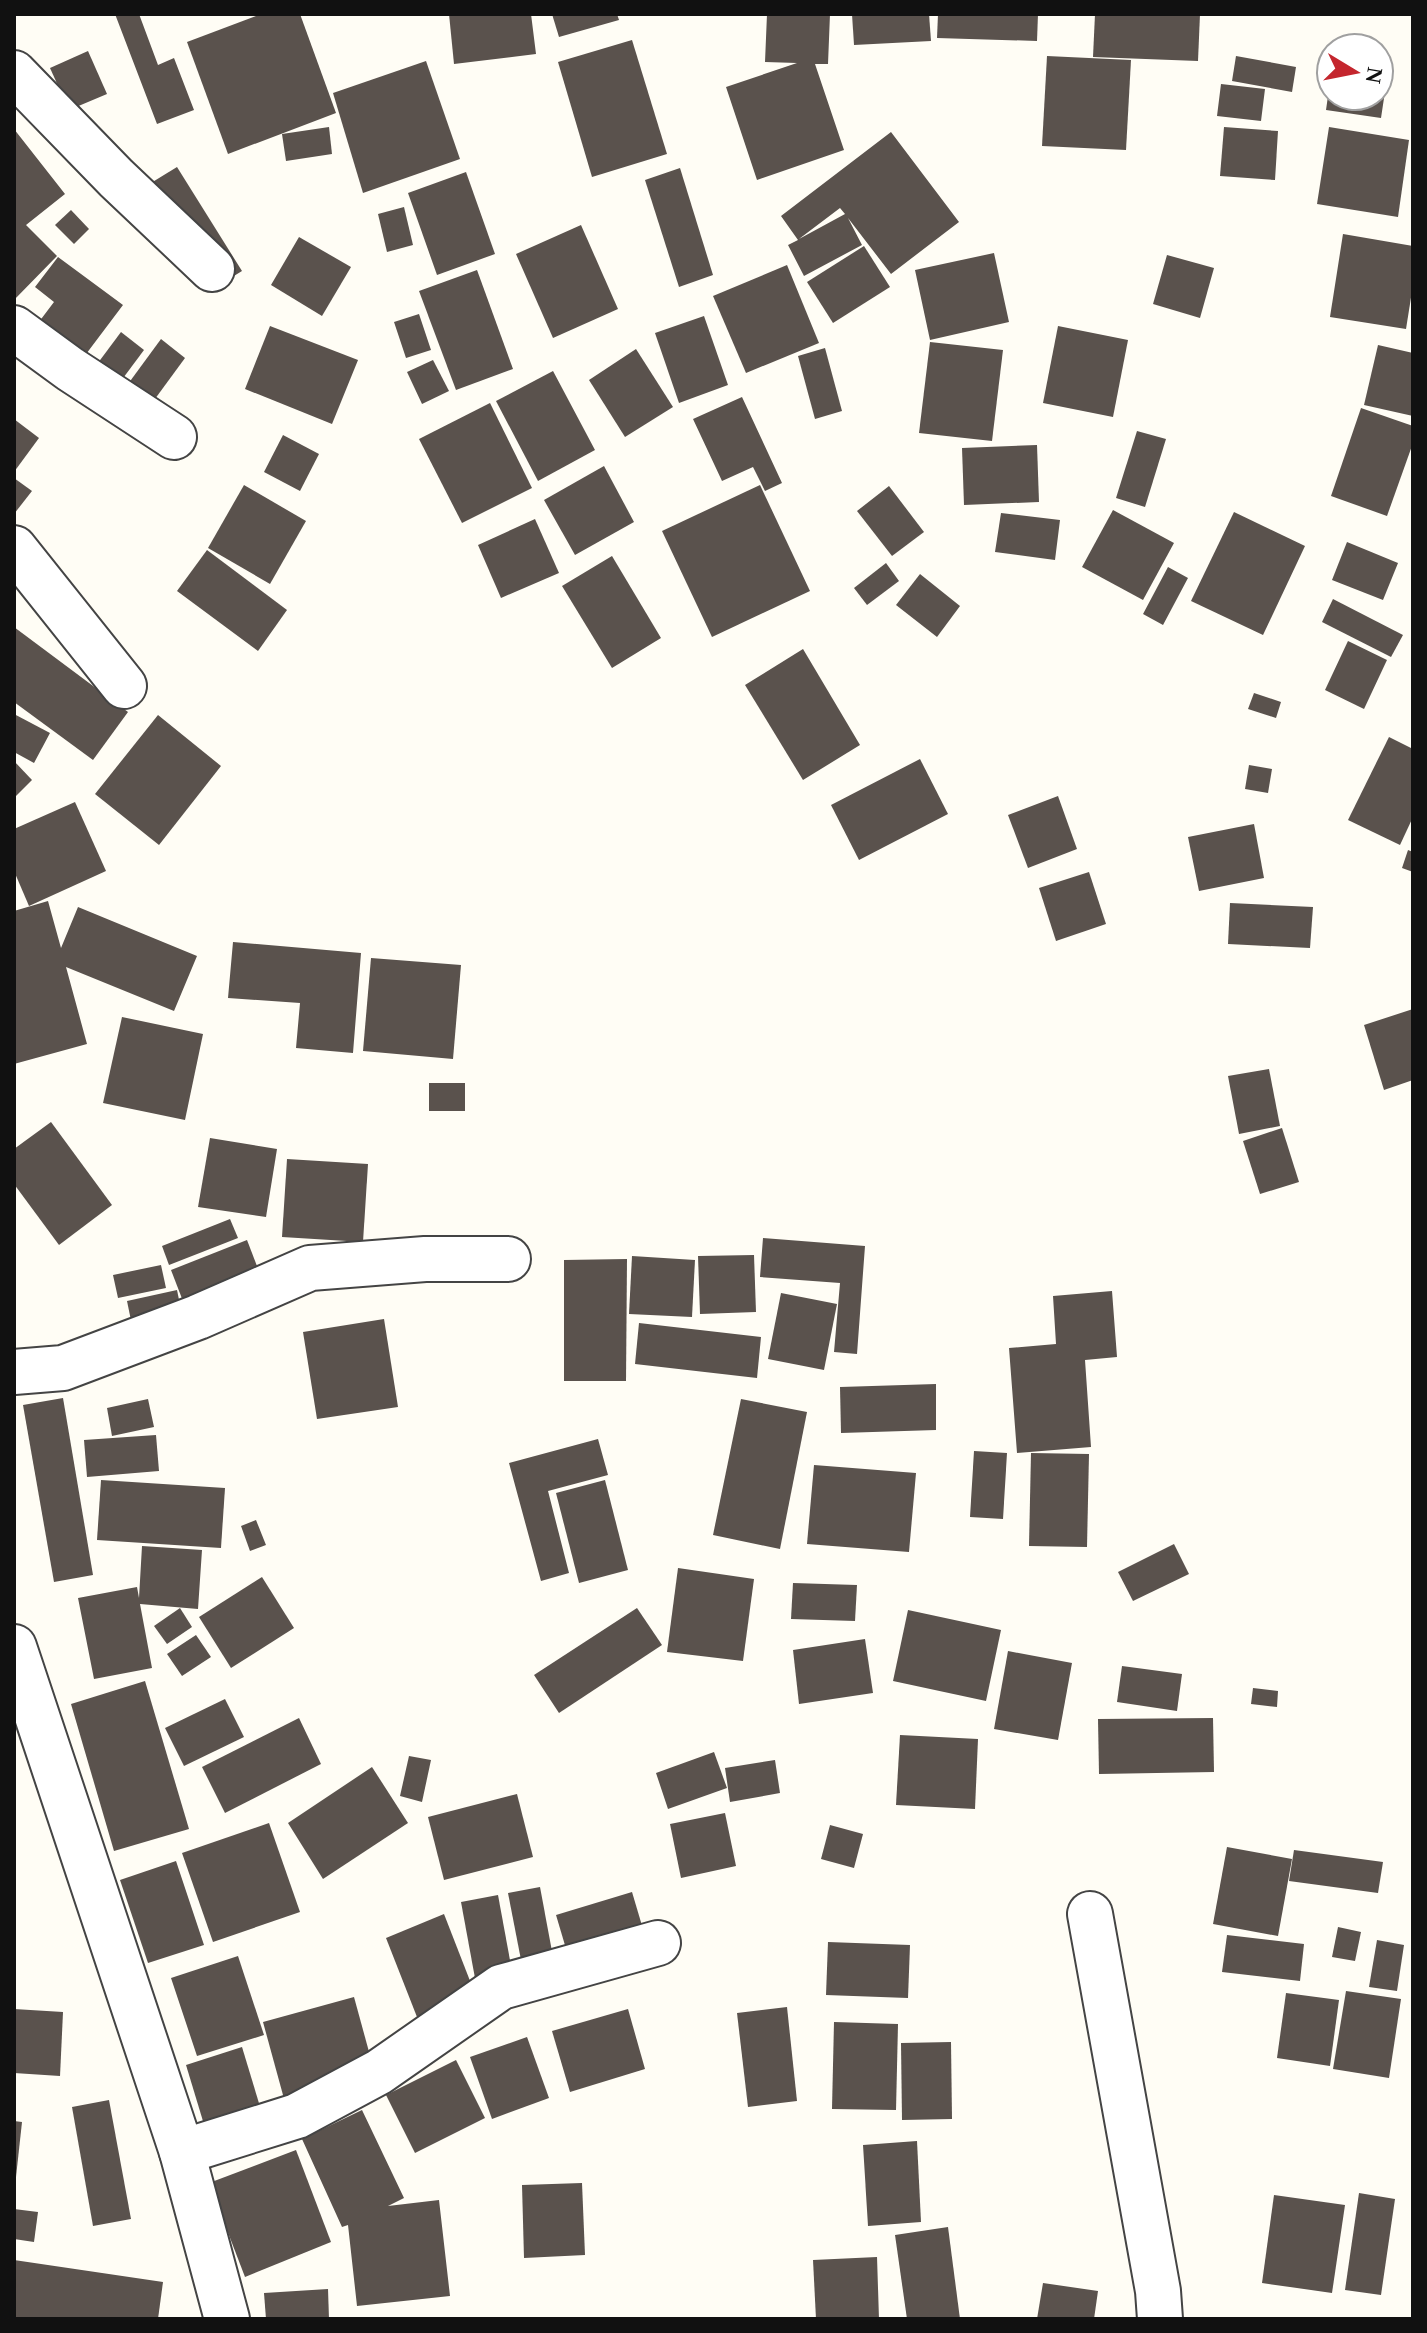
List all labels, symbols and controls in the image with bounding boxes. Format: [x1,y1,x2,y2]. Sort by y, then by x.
north arrow [1315,32,1395,112]
text: N [1360,65,1388,85]

